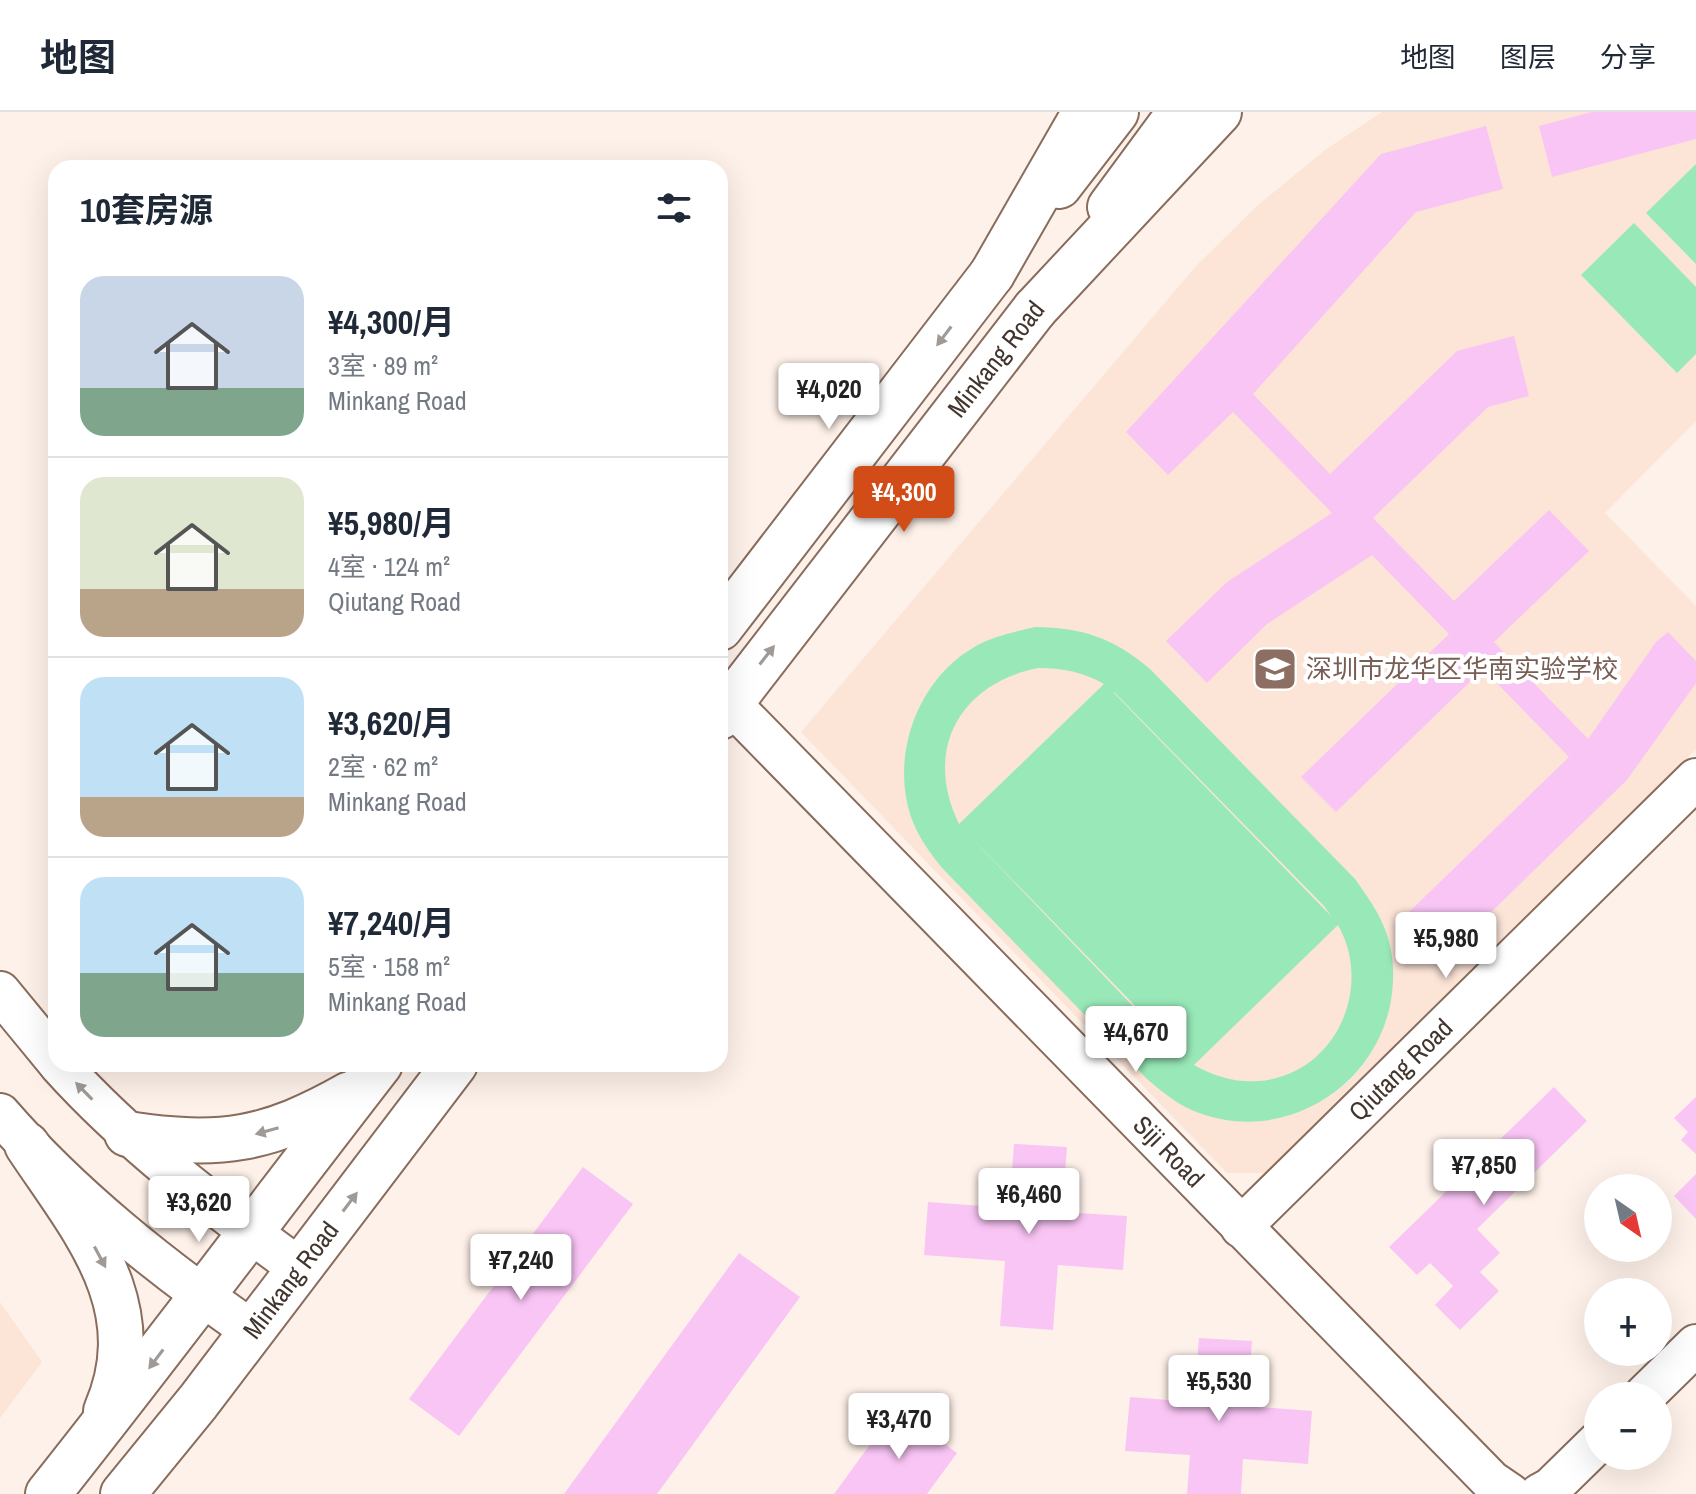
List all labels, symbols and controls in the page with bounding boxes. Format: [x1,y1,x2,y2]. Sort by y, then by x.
text: 地图 [40,32,116,83]
text: 地图 [1400,38,1456,76]
text: 图层 [1500,38,1556,76]
text: 分享 [1600,38,1656,76]
icon: filters [652,186,696,230]
text: 10套房源 [80,187,213,233]
street label: Minkang Road [939,293,1052,424]
text: ¥4,300/月 [328,299,455,345]
icon: home [144,308,240,404]
one-way arrow [937,326,953,346]
text: 3室 · 89 m² [328,348,438,383]
pin: ¥4,020 [764,363,894,431]
text: ¥4,020 [796,371,862,406]
text: Minkang Road [328,383,467,418]
pin: ¥4,300 [839,466,969,534]
text: ¥4,300 [871,474,937,509]
text: ¥5,980/月 [328,500,455,546]
icon: home [144,509,240,605]
text: 4室 · 124 m² [328,549,450,584]
text: Qiutang Road [328,584,461,619]
one-way arrow [759,645,775,666]
school or university icon: 深圳市龙华区华南实验学校 [1251,645,1299,693]
place label: 深圳市龙华区华南实验学校 [1306,651,1618,686]
text: ¥3,620/月 [328,700,455,746]
icon: home [144,709,240,805]
text: 2室 · 62 m² [328,749,438,784]
text: Minkang Road [328,784,467,819]
text: ¥7,240/月 [328,900,455,946]
icon: home [144,909,240,1005]
pin: ¥5,980 [1381,912,1511,980]
text: ¥5,980 [1413,920,1479,955]
text: 5室 · 158 m² [328,949,450,984]
text: Minkang Road [328,984,467,1019]
pin: ¥4,670 [1071,1006,1201,1074]
street label: Qiutang Road [1341,1010,1460,1129]
text: ¥4,670 [1103,1014,1169,1049]
one-way arrow [76,1082,94,1101]
street label: Siji Road [1126,1108,1212,1195]
one-way arrow [254,1125,278,1138]
pin: ¥7,850 [1419,1139,1549,1207]
text: ¥7,850 [1451,1147,1517,1182]
pin: ¥6,460 [964,1168,1094,1236]
north arrow [1584,1174,1672,1262]
map controls [1584,1174,1672,1470]
pin: ¥3,620 [134,1176,264,1244]
text: ¥6,460 [996,1176,1062,1211]
text: ¥3,620 [166,1184,232,1219]
one-way arrow [341,1192,357,1212]
street label: Minkang Road [234,1214,346,1345]
pin: ¥7,240 [456,1234,586,1302]
text: ¥7,240 [488,1242,554,1277]
one-way arrow [92,1246,106,1268]
button: + [1584,1278,1672,1366]
one-way arrow [149,1349,165,1369]
pin: ¥5,530 [1154,1355,1284,1423]
text: ¥5,530 [1186,1363,1252,1398]
button: − [1584,1382,1672,1470]
pin: ¥3,470 [834,1393,964,1461]
text: ¥3,470 [866,1401,932,1436]

